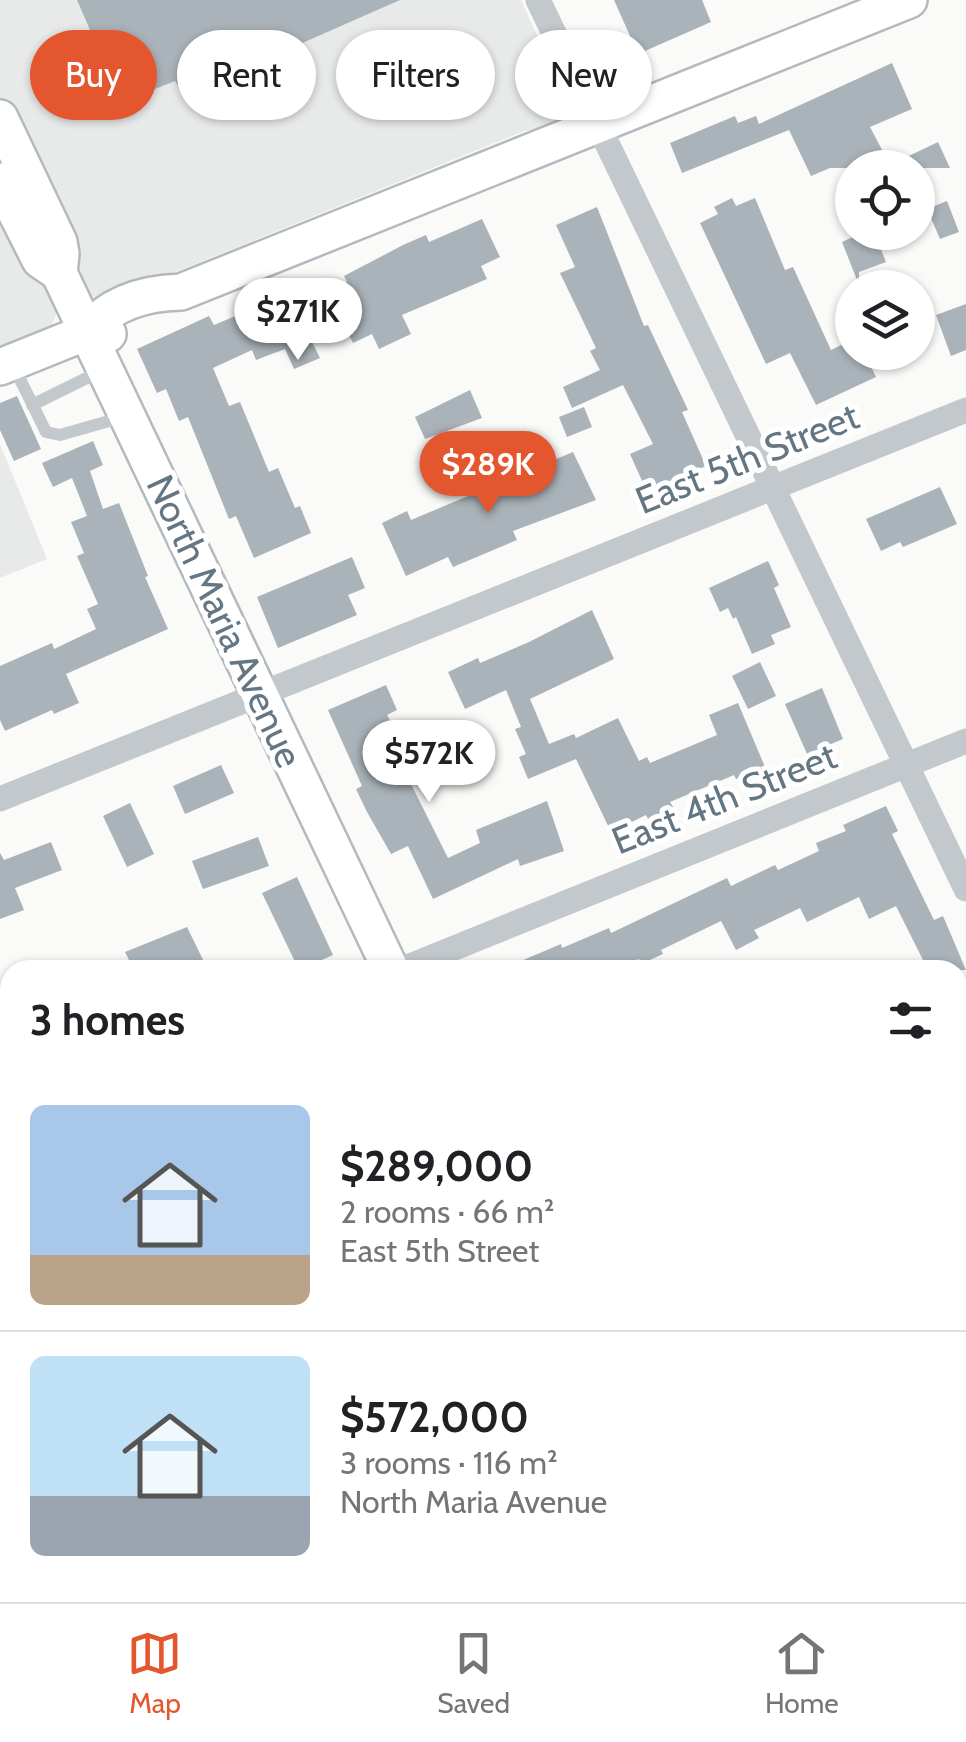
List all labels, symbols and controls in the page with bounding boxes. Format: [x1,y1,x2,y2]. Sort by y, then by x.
chip: Buy [30,30,157,120]
chip: Rent [177,30,316,120]
chip: Filters [336,30,495,120]
chip: New [515,30,652,120]
map controls [835,150,935,370]
button: locate [835,150,935,250]
button: layers [835,270,935,370]
pin: $271K [228,278,368,363]
text: $271K [256,291,340,330]
street label: East 5th Street [629,392,866,524]
pin: $289K [418,431,558,516]
text: $289K [442,444,534,483]
street label: North Maria Avenue [137,467,313,775]
pin: $572K [359,720,499,805]
street label: East 4th Street [605,732,843,864]
text: $572K [384,733,474,772]
icon: filters [883,993,938,1048]
text: 3 homes [30,994,185,1046]
text: $289,000 [340,1140,533,1192]
icon: home [110,1145,230,1265]
text: 2 rooms · 66 m² [340,1192,554,1231]
text: East 5th Street [340,1231,539,1270]
text: $572,000 [340,1391,529,1443]
icon: home [110,1396,230,1516]
text: 3 rooms · 116 m² [340,1443,558,1482]
text: North Maria Avenue [340,1482,607,1521]
tab: Map [127,1626,182,1720]
tab: Saved [437,1626,510,1720]
tab: Home [765,1626,839,1720]

